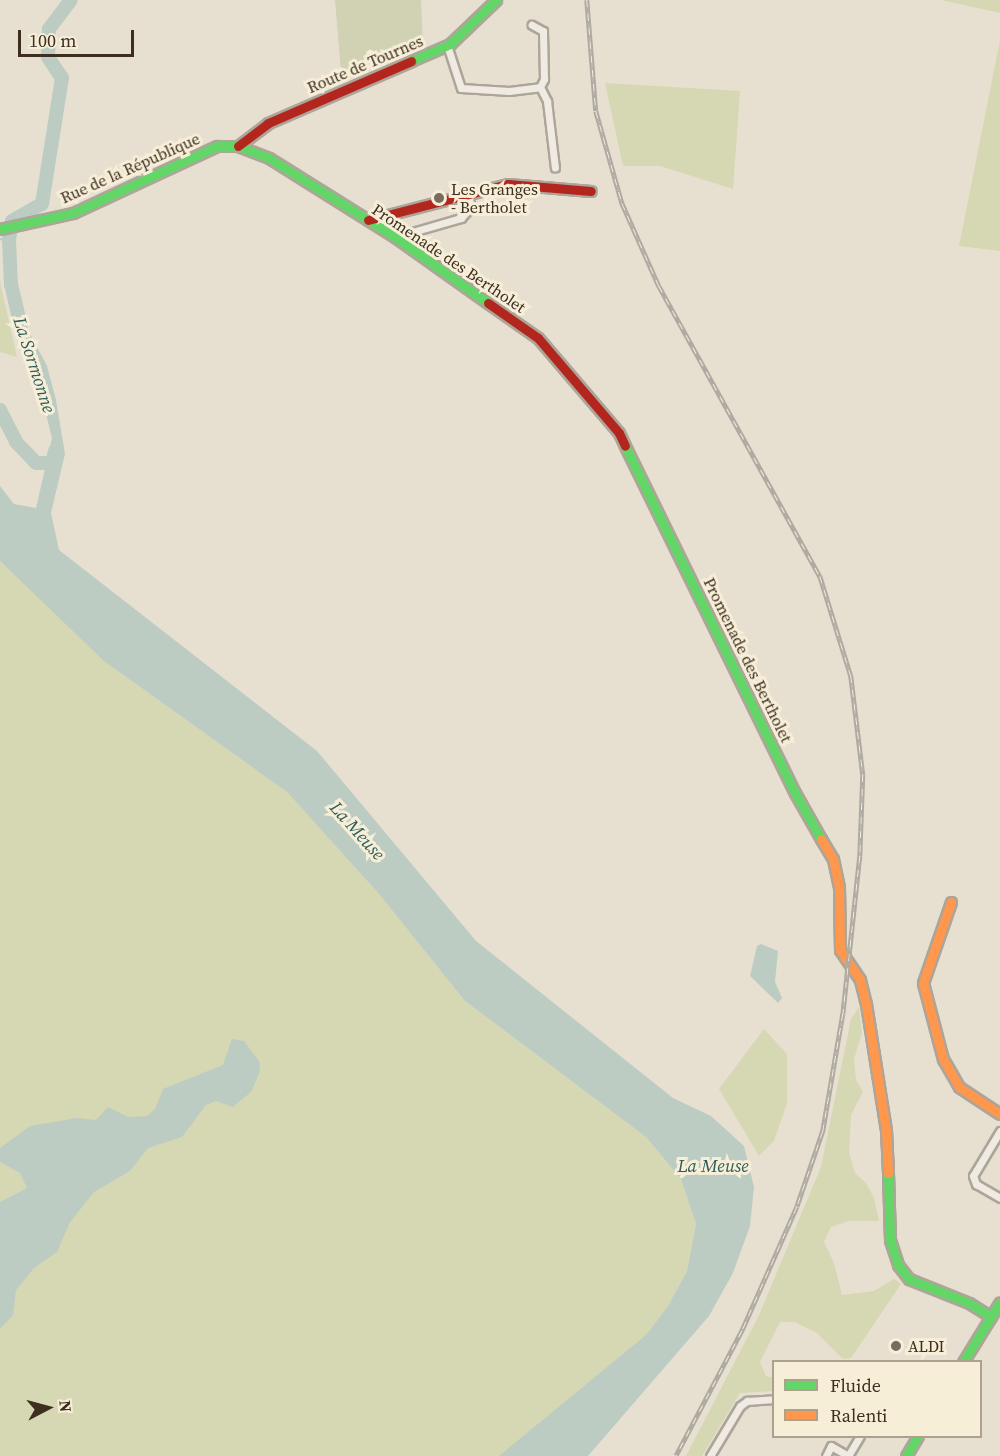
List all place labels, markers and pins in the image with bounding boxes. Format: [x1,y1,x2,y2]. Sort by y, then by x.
place label: Les Granges - Bertholet [451,179,538,217]
marker: Les Granges - Bertholet [432,191,446,205]
place label: ALDI [908,1336,945,1356]
marker: ALDI [889,1339,903,1353]

